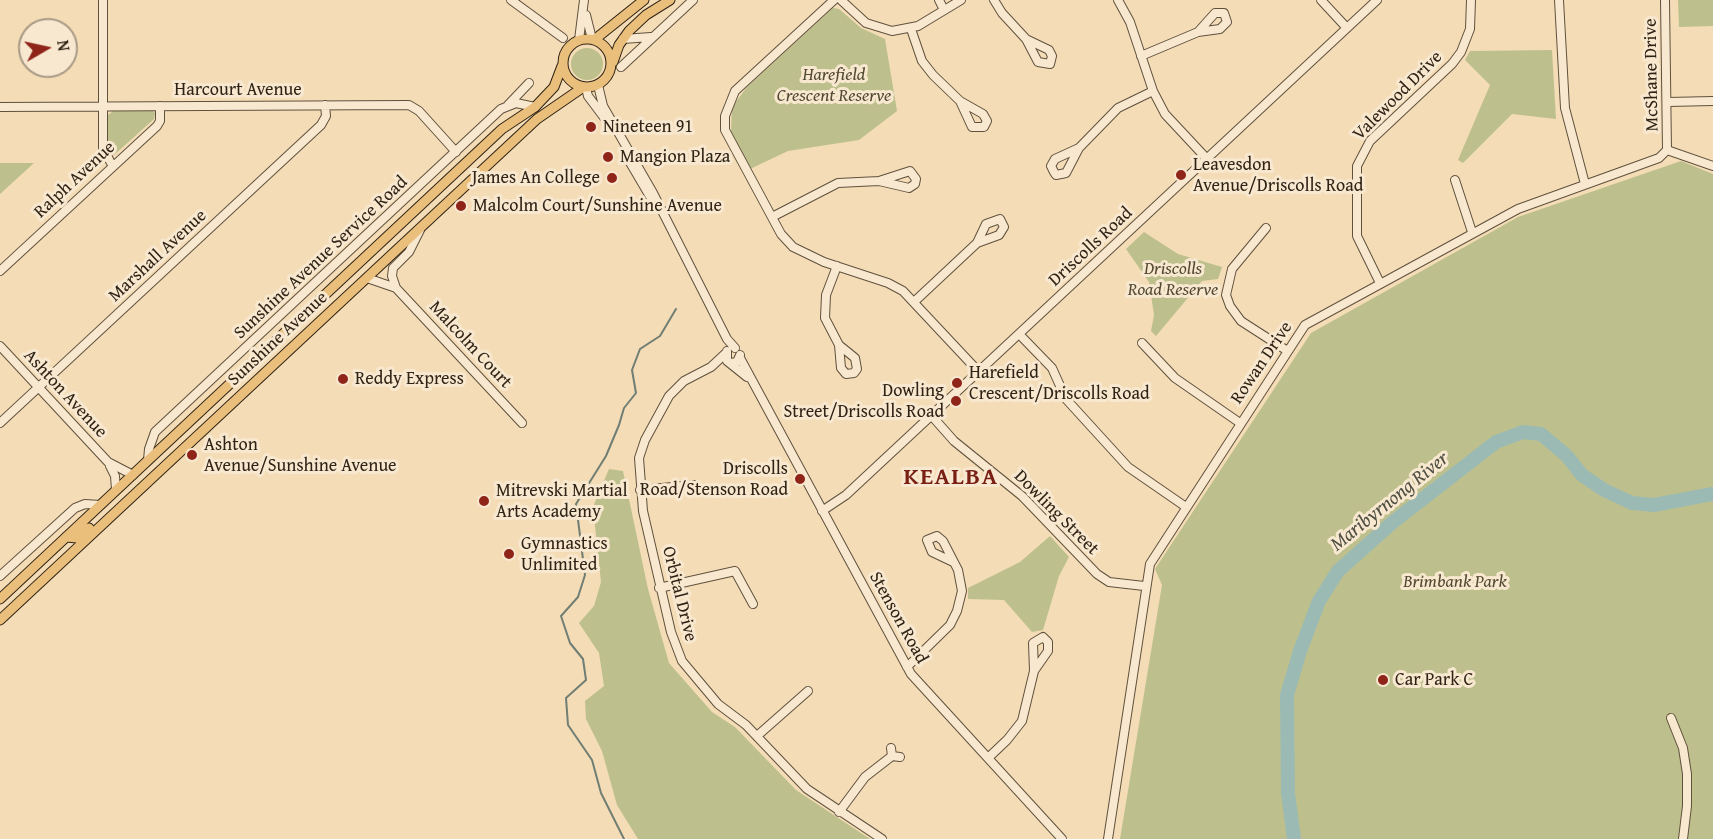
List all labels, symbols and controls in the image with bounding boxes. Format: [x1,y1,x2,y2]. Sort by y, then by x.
north arrow [18,18,78,78]
street label: McShane Drive [1640,18,1664,132]
text: N [51,38,76,53]
street label: Valewood Drive [1349,47,1447,145]
park label: Harefield Crescent Reserve [777,64,891,106]
street label: Harcourt Avenue [174,79,302,101]
place label: Nineteen 91 [603,116,693,138]
marker: Nineteen 91 [584,120,598,134]
street label: Ralph Avenue [30,137,120,223]
place label: Mangion Plaza [620,146,730,168]
marker: Mangion Plaza [601,150,615,164]
place label: Leavesdon Avenue/Driscolls Road [1193,154,1363,196]
place label: James An College [472,167,600,189]
marker: Leavesdon Avenue/Driscolls Road [1174,168,1188,182]
marker: James An College [605,171,619,185]
street label: Sunshine Avenue Service Road [230,172,412,344]
place label: Malcolm Court/Sunshine Avenue [473,195,722,217]
marker: Malcolm Court/Sunshine Avenue [454,199,468,213]
street label: Driscolls Road [1045,203,1137,291]
street label: Marshall Avenue [105,205,211,307]
park label: Driscolls Road Reserve [1128,258,1218,300]
street label: Sunshine Avenue [224,287,332,391]
street label: Malcolm Court [424,297,516,393]
street label: Rowan Drive [1227,318,1297,408]
street label: Ashton Avenue [19,345,111,443]
place label: Harefield Crescent/Driscolls Road [969,362,1149,404]
place label: Reddy Express [355,368,464,390]
marker: Reddy Express [336,372,350,386]
marker: Harefield Crescent/Driscolls Road [950,376,964,390]
place label: Dowling Street/Driscolls Road [783,380,944,422]
marker: Dowling Street/Driscolls Road [949,394,963,408]
place label: Ashton Avenue/Sunshine Avenue [204,434,397,476]
water label: Maribyrnong River [1326,447,1454,557]
marker: Ashton Avenue/Sunshine Avenue [185,448,199,462]
place label: Driscolls Road/Stenson Road [640,458,788,500]
district label: KEALBA [903,464,999,492]
street label: Dowling Street [1009,466,1103,560]
marker: Driscolls Road/Stenson Road [793,472,807,486]
place label: Mitrevski Martial Arts Academy [496,480,628,522]
marker: Mitrevski Martial Arts Academy [477,494,491,508]
place label: Gymnastics Unlimited [521,533,608,576]
street label: Orbital Drive [657,544,701,644]
marker: Gymnastics Unlimited [502,547,516,561]
street label: Stenson Road [864,568,932,668]
park label: Brimbank Park [1403,571,1507,593]
place label: Car Park C [1395,669,1473,691]
marker: Car Park C [1376,673,1390,687]

